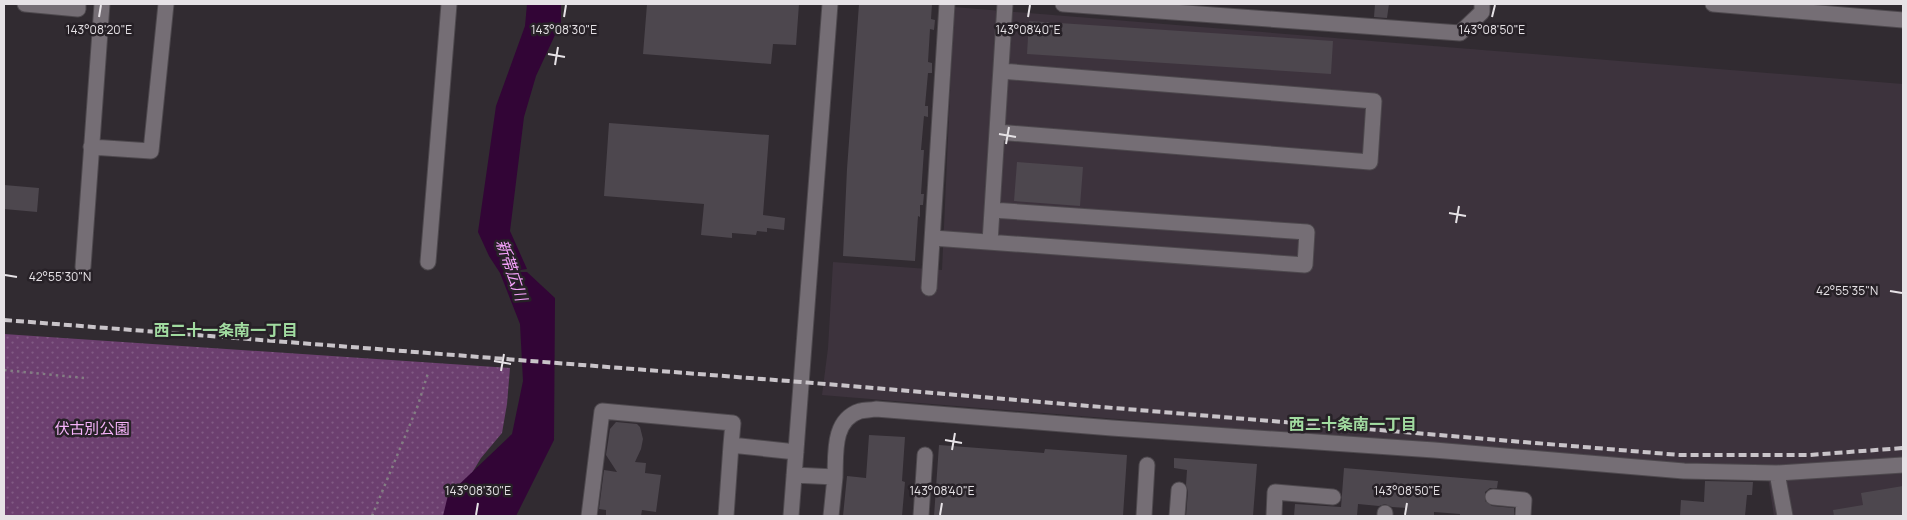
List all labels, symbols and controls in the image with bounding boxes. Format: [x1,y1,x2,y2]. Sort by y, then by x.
text: 143°08'20"E [66,21,132,38]
text: 143°08'30"E [531,21,597,38]
text: 143°08'40"E [995,21,1061,38]
text: 143°08'50"E [1459,21,1525,38]
water label: 新帯広川 [491,236,533,306]
text: 42°55'30"N [29,268,91,285]
text: 42°55'35"N [1816,282,1878,299]
district label: 西二十一条南一丁目 [154,319,298,341]
district label: 西二十条南一丁目 [1289,413,1417,435]
park label: 伏古別公園 [54,418,130,439]
text: 143°08'30"E [445,482,511,499]
text: 143°08'40"E [909,482,975,499]
text: 143°08'50"E [1374,482,1440,499]

